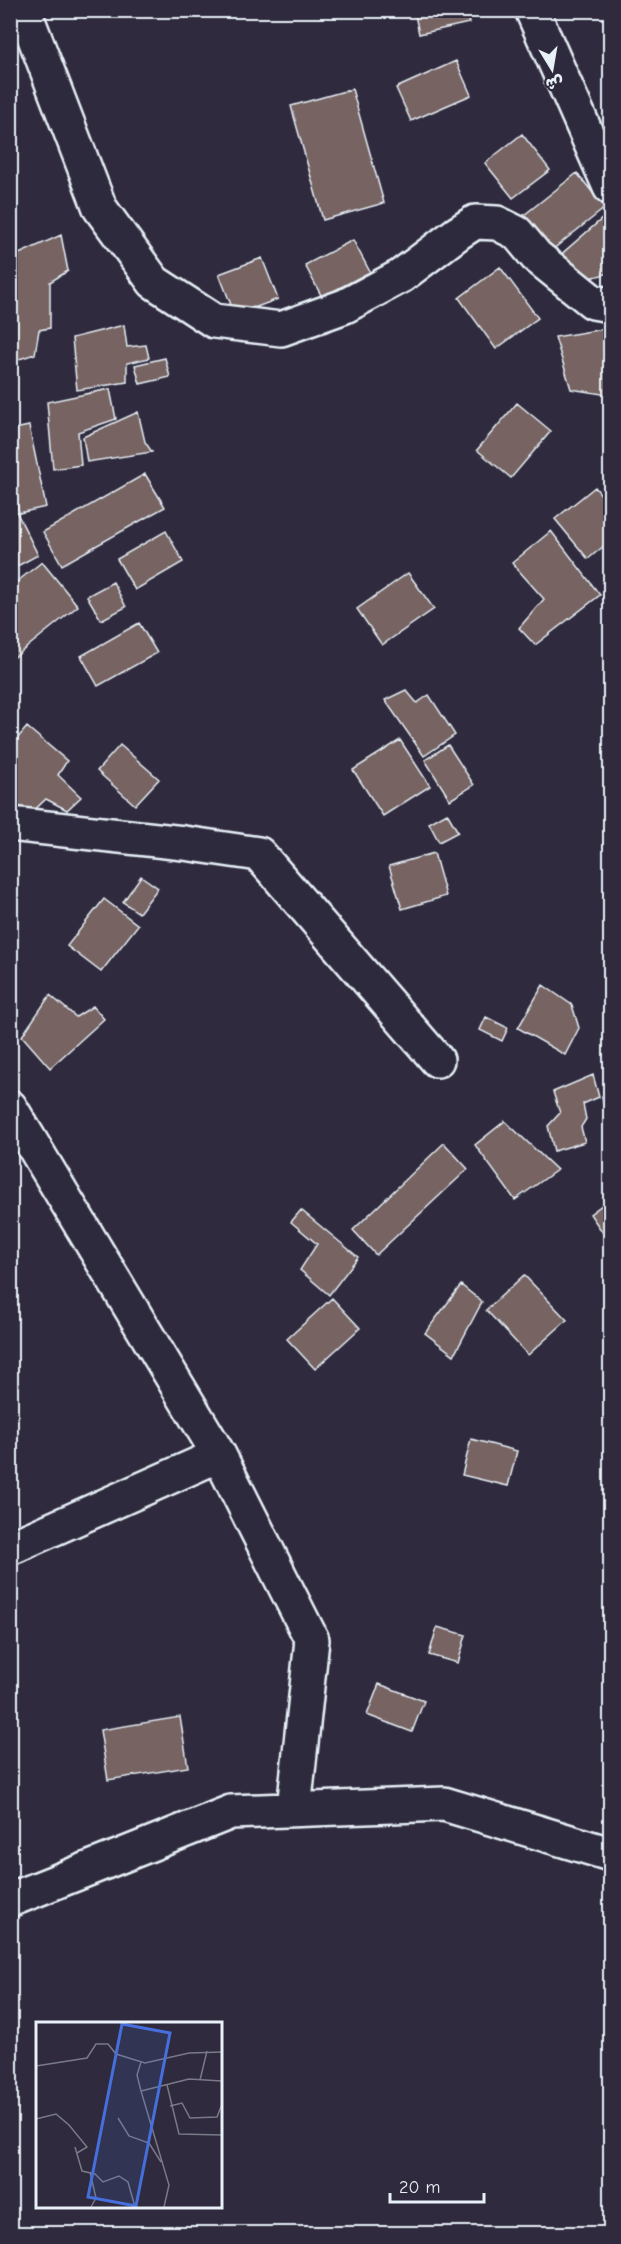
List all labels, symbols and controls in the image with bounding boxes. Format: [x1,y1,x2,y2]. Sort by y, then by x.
north arrow [522,39,582,99]
text: ش [544,72,565,93]
inset map [36,2022,222,2208]
scale bar [390,2166,484,2204]
text: 20 m [399,2177,440,2198]

